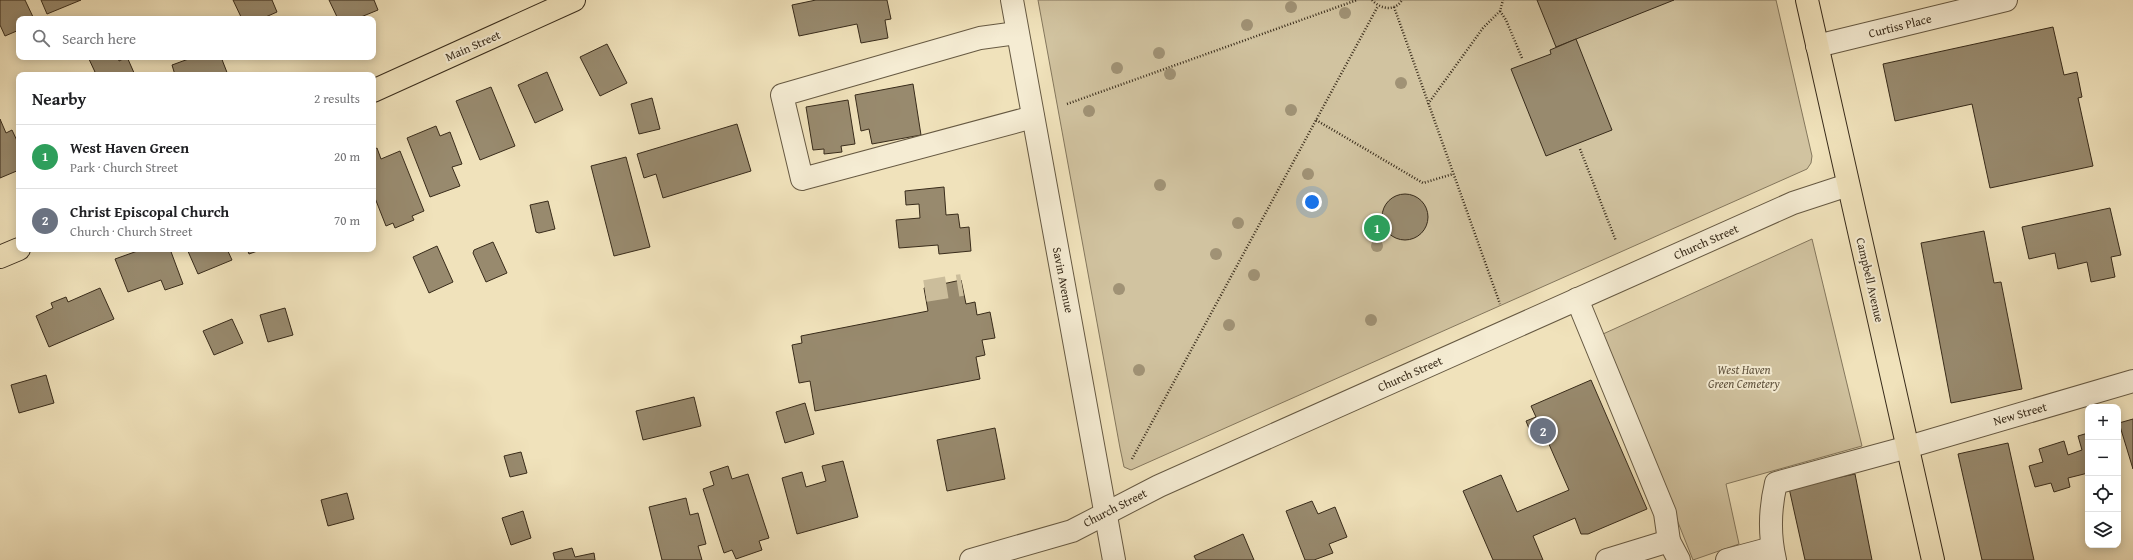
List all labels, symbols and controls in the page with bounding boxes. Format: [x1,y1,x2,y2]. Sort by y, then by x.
street label: Curtiss Place [1867,9,1933,42]
search box [16,16,376,60]
street label: Main Street [443,26,504,65]
icon: search [30,27,52,49]
text: Search here [62,28,136,49]
text: Nearby [32,86,86,111]
text: 2 results [314,89,360,108]
text: West Haven Green [70,137,189,158]
text: 1 [42,147,48,166]
text: 20 m [334,147,360,166]
text: Park · Church Street [70,158,178,177]
your location [1302,192,1322,212]
text: Christ Episcopal Church [70,201,229,222]
text: 2 [42,211,48,230]
text: 70 m [334,211,360,230]
pin: 1 [1364,213,1390,243]
street label: Church Street [1671,219,1742,263]
text: Church · Church Street [70,222,192,241]
street label: Campbell Avenue [1852,236,1889,324]
street label: Savin Avenue [1049,245,1078,315]
street label: Church Street [1375,351,1446,395]
park label: West Haven Green Cemetery [1708,361,1780,392]
street label: New Street [1991,398,2049,429]
map controls [2085,404,2121,548]
button: + [2085,404,2121,440]
pin: 2 [1530,416,1556,446]
button: − [2085,440,2121,476]
button: locate [2085,476,2121,512]
street label: Church Street [1080,484,1150,531]
button: layers [2085,512,2121,548]

